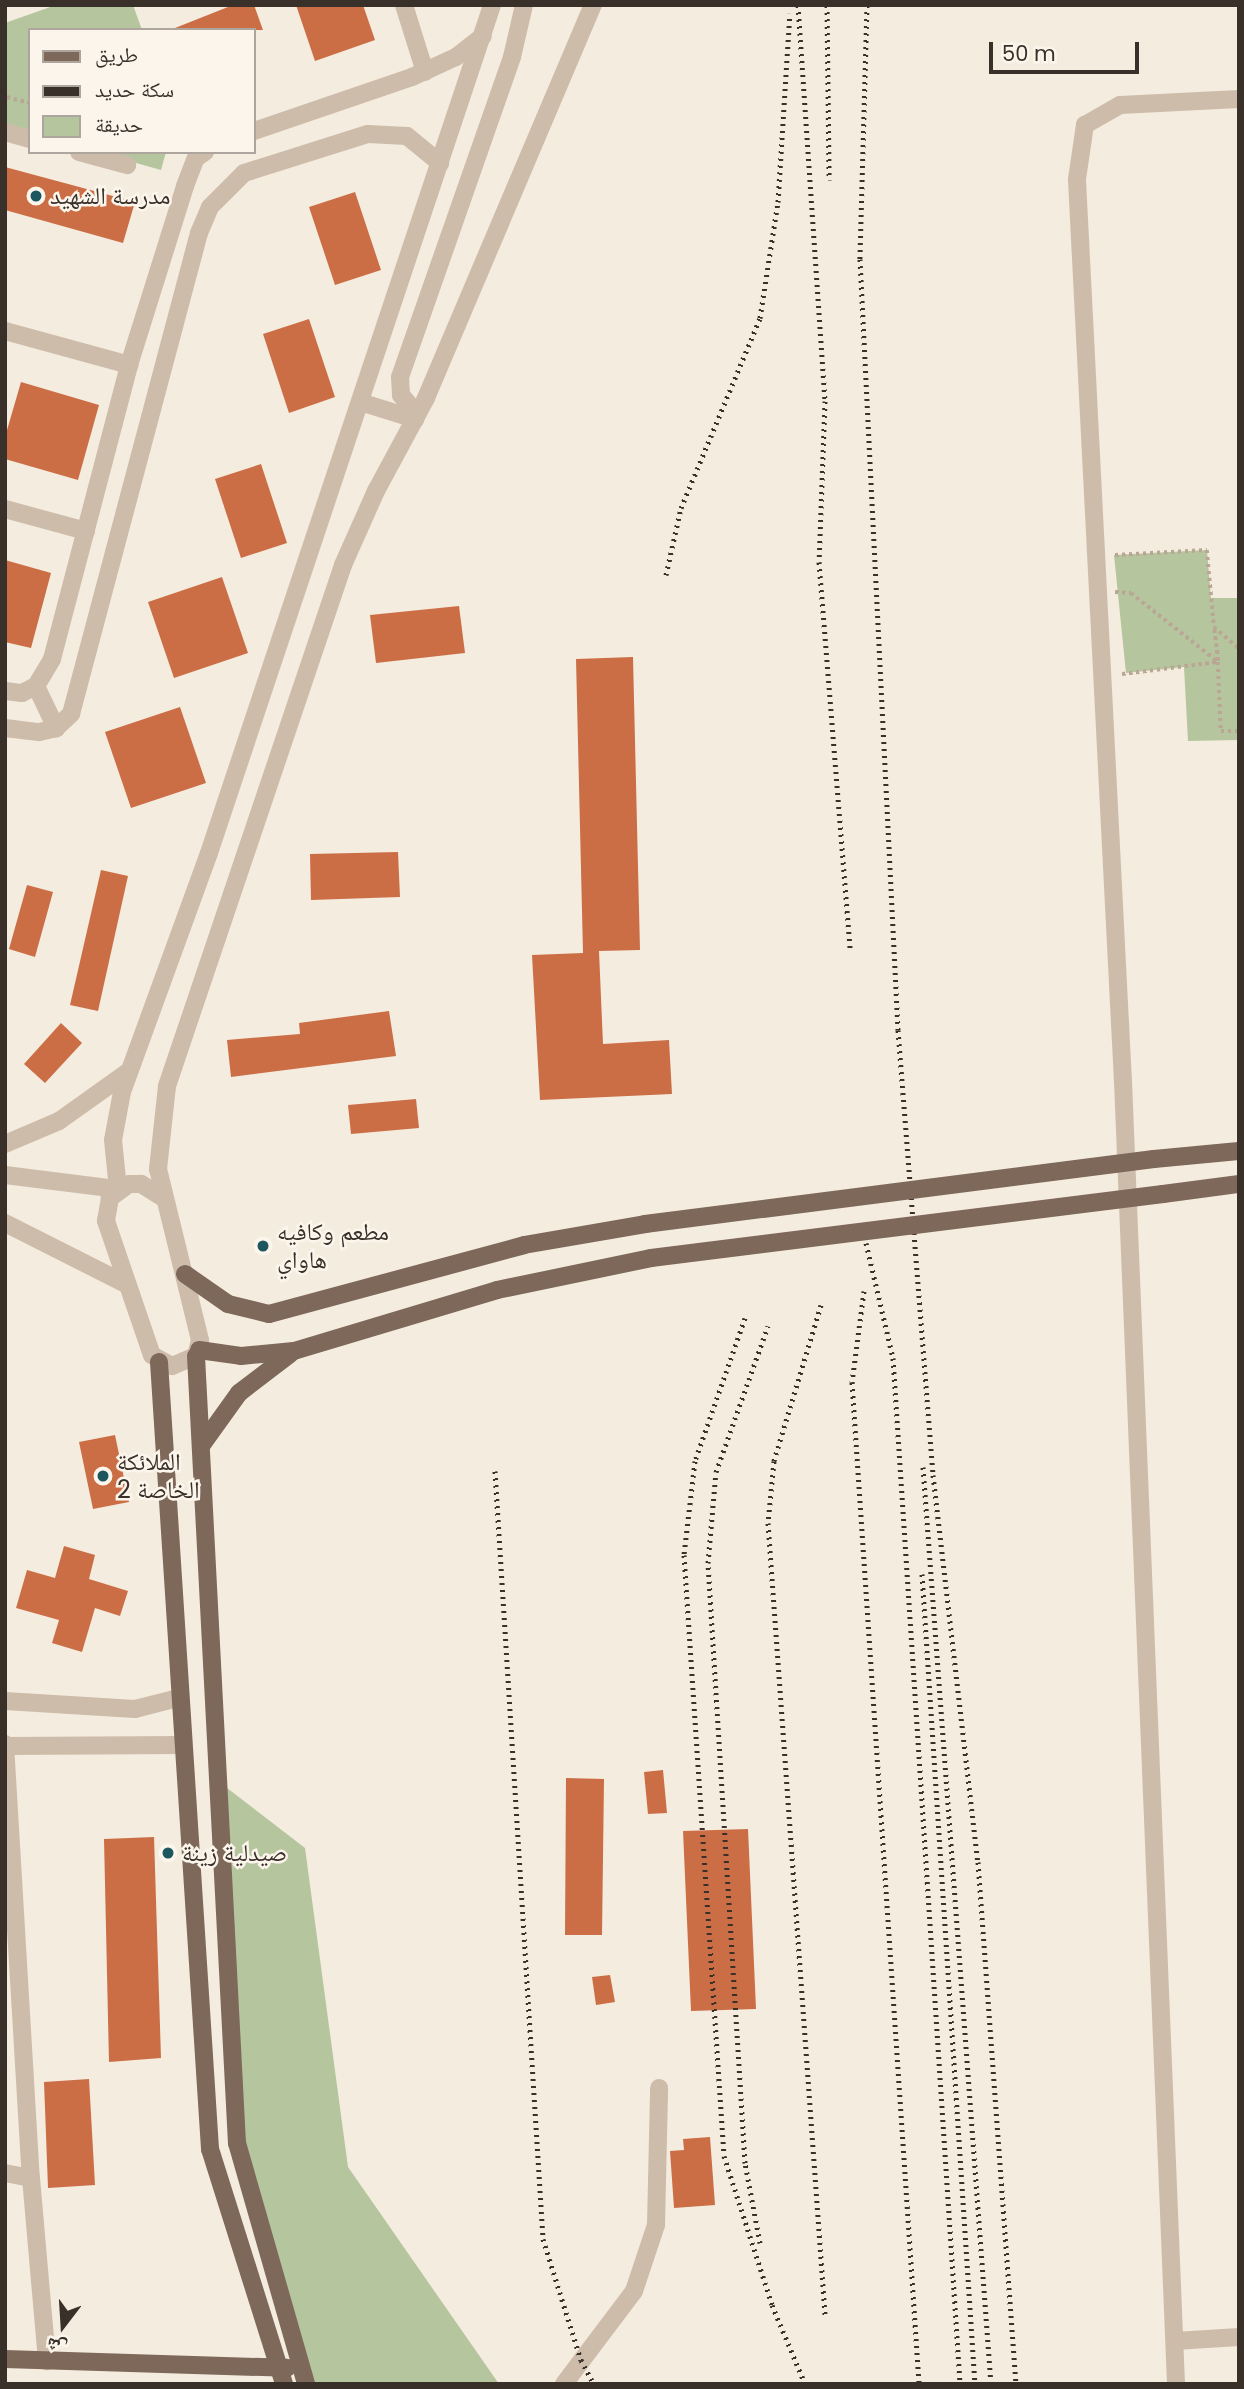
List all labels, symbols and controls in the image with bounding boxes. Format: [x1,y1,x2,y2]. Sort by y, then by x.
legend [28,28,256,154]
scale bar [992,28,1142,72]
text: 50 m [1002,39,1056,68]
text: طريق [95,40,138,69]
text: سكة حديد [95,75,174,104]
text: حديقة [95,110,143,139]
place label: مدرسة الشهيد [50,182,171,210]
marker: مدرسة الشهيد [28,188,44,204]
place label: مطعم وكافيه هاواي [277,1218,389,1274]
marker: مطعم وكافيه هاواي [255,1238,271,1254]
place label: الملائكة الخاصة 2 [117,1448,200,1504]
marker: الملائكة الخاصة 2 [95,1468,111,1484]
place label: صيدلية زينة [182,1839,287,1867]
marker: صيدلية زينة [160,1845,176,1861]
north arrow [28,2291,98,2361]
text: ش [43,2331,70,2362]

